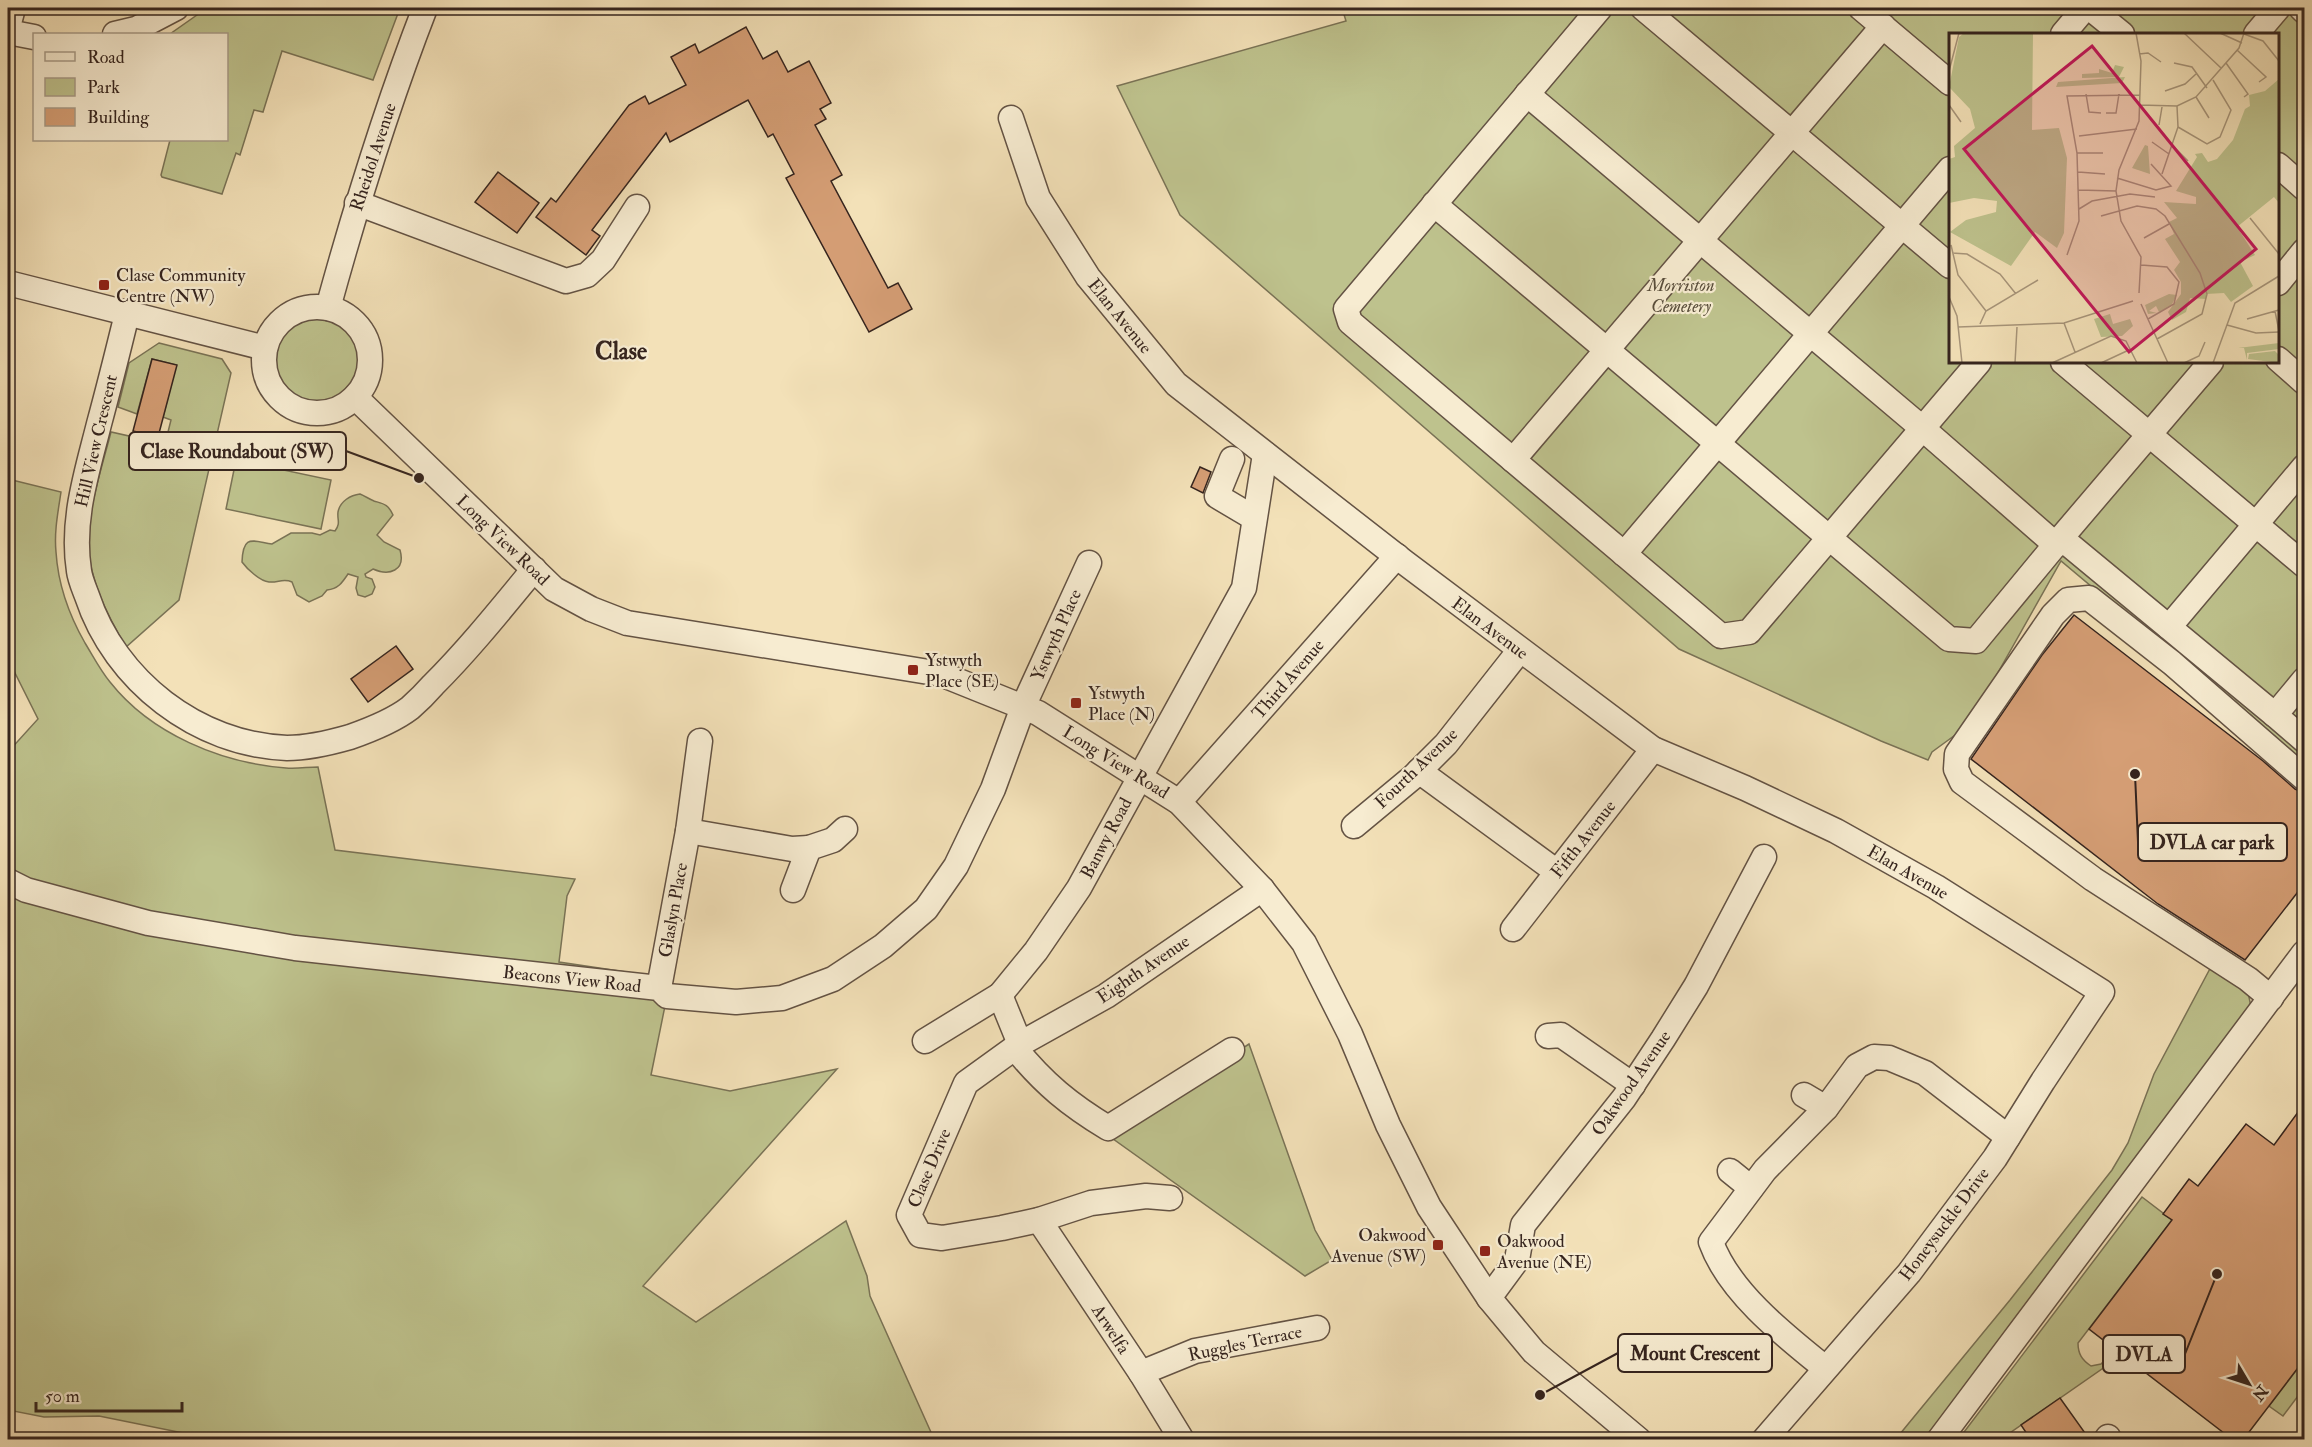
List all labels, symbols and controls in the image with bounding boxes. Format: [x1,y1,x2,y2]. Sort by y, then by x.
legend [33,33,228,141]
inset map [1949,33,2279,363]
text: Road [87,46,125,69]
text: Park [87,76,120,99]
street label: Rheidol Avenue [345,100,402,214]
text: Building [87,106,150,129]
place label: Clase Community Centre (NW) [116,264,246,308]
street label: Elan Avenue [1082,274,1157,359]
park label: Morriston Cemetery [1647,274,1714,318]
marker: Clase Community Centre (NW) [97,278,111,292]
district label: Clase [595,336,647,367]
street label: Hill View Crescent [70,372,123,510]
callout: Clase Roundabout (SW) [129,432,346,470]
text: Clase Roundabout (SW) [140,439,334,464]
street label: Long View Road [451,490,554,591]
street label: Ystwyth Place [1026,585,1087,685]
street label: Elan Avenue [1447,592,1533,665]
street label: Third Avenue [1247,634,1330,724]
place label: Ystwyth Place (SE) [925,649,999,693]
marker: Ystwyth Place (SE) [906,663,920,677]
place label: Ystwyth Place (N) [1088,682,1155,726]
marker: Ystwyth Place (N) [1069,696,1083,710]
street label: Long View Road [1058,721,1173,804]
street label: Fourth Avenue [1370,723,1463,814]
street label: Banwy Road [1075,794,1137,883]
street label: Fifth Avenue [1546,795,1621,883]
callout: DVLA car park [2138,823,2287,861]
text: DVLA car park [2150,830,2275,856]
street label: Elan Avenue [1863,840,1953,905]
street label: Glaslyn Place [654,860,693,959]
street label: Eighth Avenue [1092,930,1195,1009]
street label: Beacons View Road [502,961,643,998]
street label: Oakwood Avenue [1587,1026,1677,1141]
street label: Clase Drive [902,1125,957,1211]
street label: Honeysuckle Drive [1894,1163,1995,1286]
place label: Oakwood Avenue (SW) [1330,1224,1426,1268]
place label: Oakwood Avenue (NE) [1496,1230,1592,1274]
marker: Oakwood Avenue (SW) [1431,1238,1445,1252]
marker: Oakwood Avenue (NE) [1478,1244,1492,1258]
street label: Arwelfa [1086,1299,1135,1359]
street label: Ruggles Terrace [1186,1320,1305,1367]
callout: Mount Crescent [1618,1334,1772,1372]
callout: DVLA [2103,1335,2185,1373]
text: Mount Crescent [1629,1341,1761,1366]
text: DVLA [2115,1342,2173,1367]
north arrow [2219,1354,2279,1414]
scale bar [36,1375,182,1413]
text: N [2247,1380,2273,1405]
text: 50 m [45,1385,80,1408]

